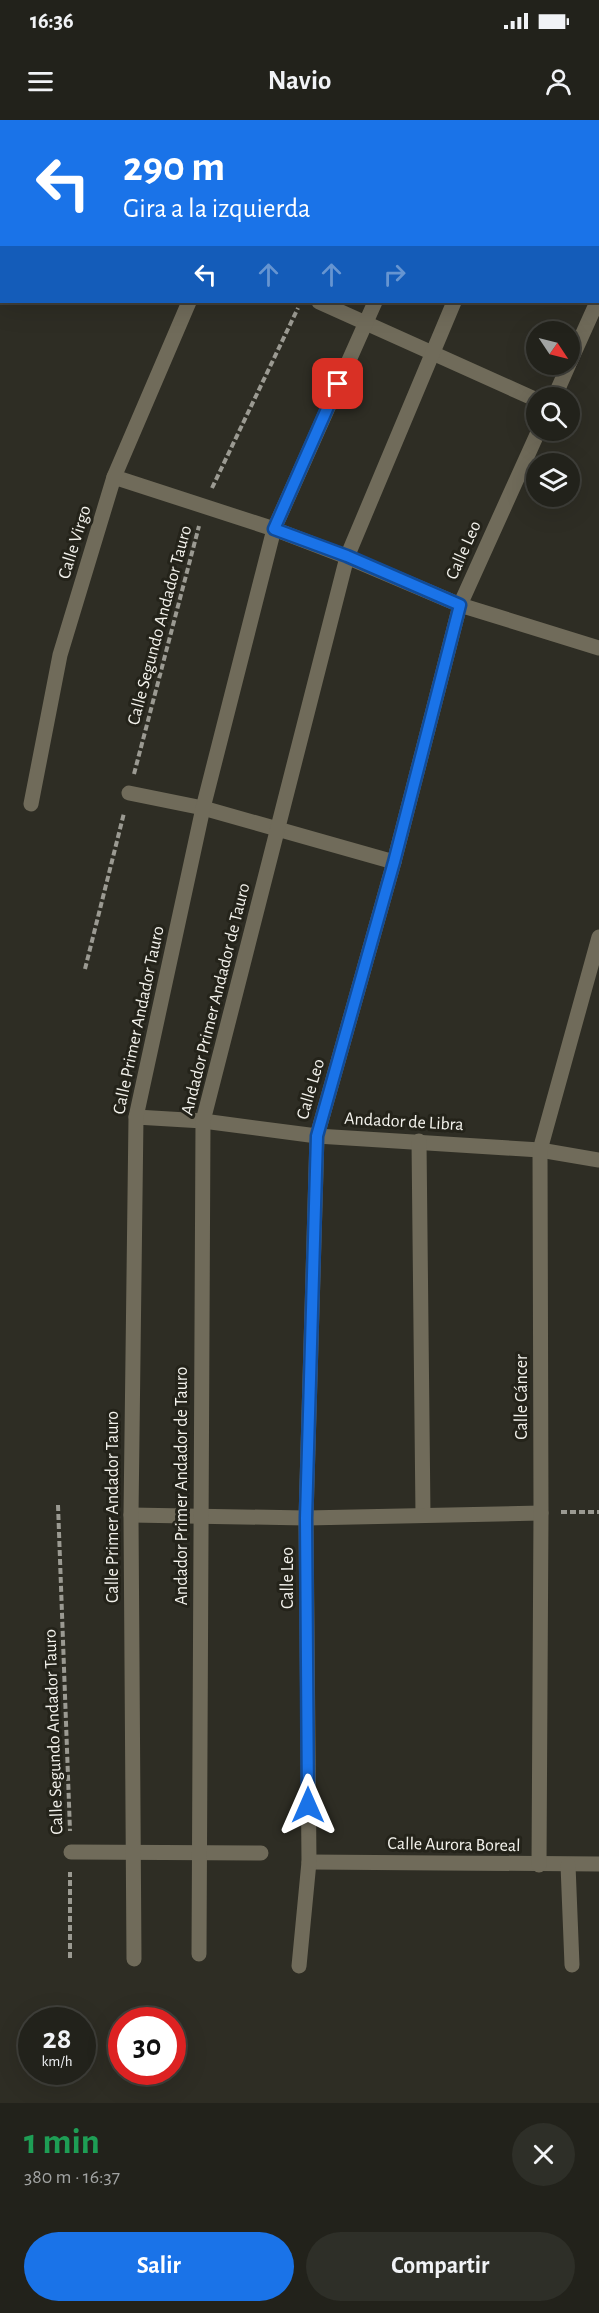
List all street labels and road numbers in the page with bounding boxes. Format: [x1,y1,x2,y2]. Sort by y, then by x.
street label: Calle Virgo [55,503,95,581]
street label: Calle Leo [443,518,485,582]
street label: Calle Segundo Andador Tauro [125,523,195,727]
street label: Andador Primer Andador de Tauro [178,881,254,1117]
street label: Calle Primer Andador Tauro [110,924,168,1116]
street label: Calle Leo [294,1057,328,1122]
street label: Andador de Libra [344,1110,464,1134]
street label: Calle Cáncer [513,1354,531,1440]
street label: Andador Primer Andador de Tauro [173,1366,191,1605]
street label: Calle Primer Andador Tauro [104,1411,122,1603]
street label: Calle Leo [279,1547,297,1609]
street label: Calle Segundo Andador Tauro [41,1629,67,1835]
street label: Calle Aurora Boreal [387,1835,521,1855]

